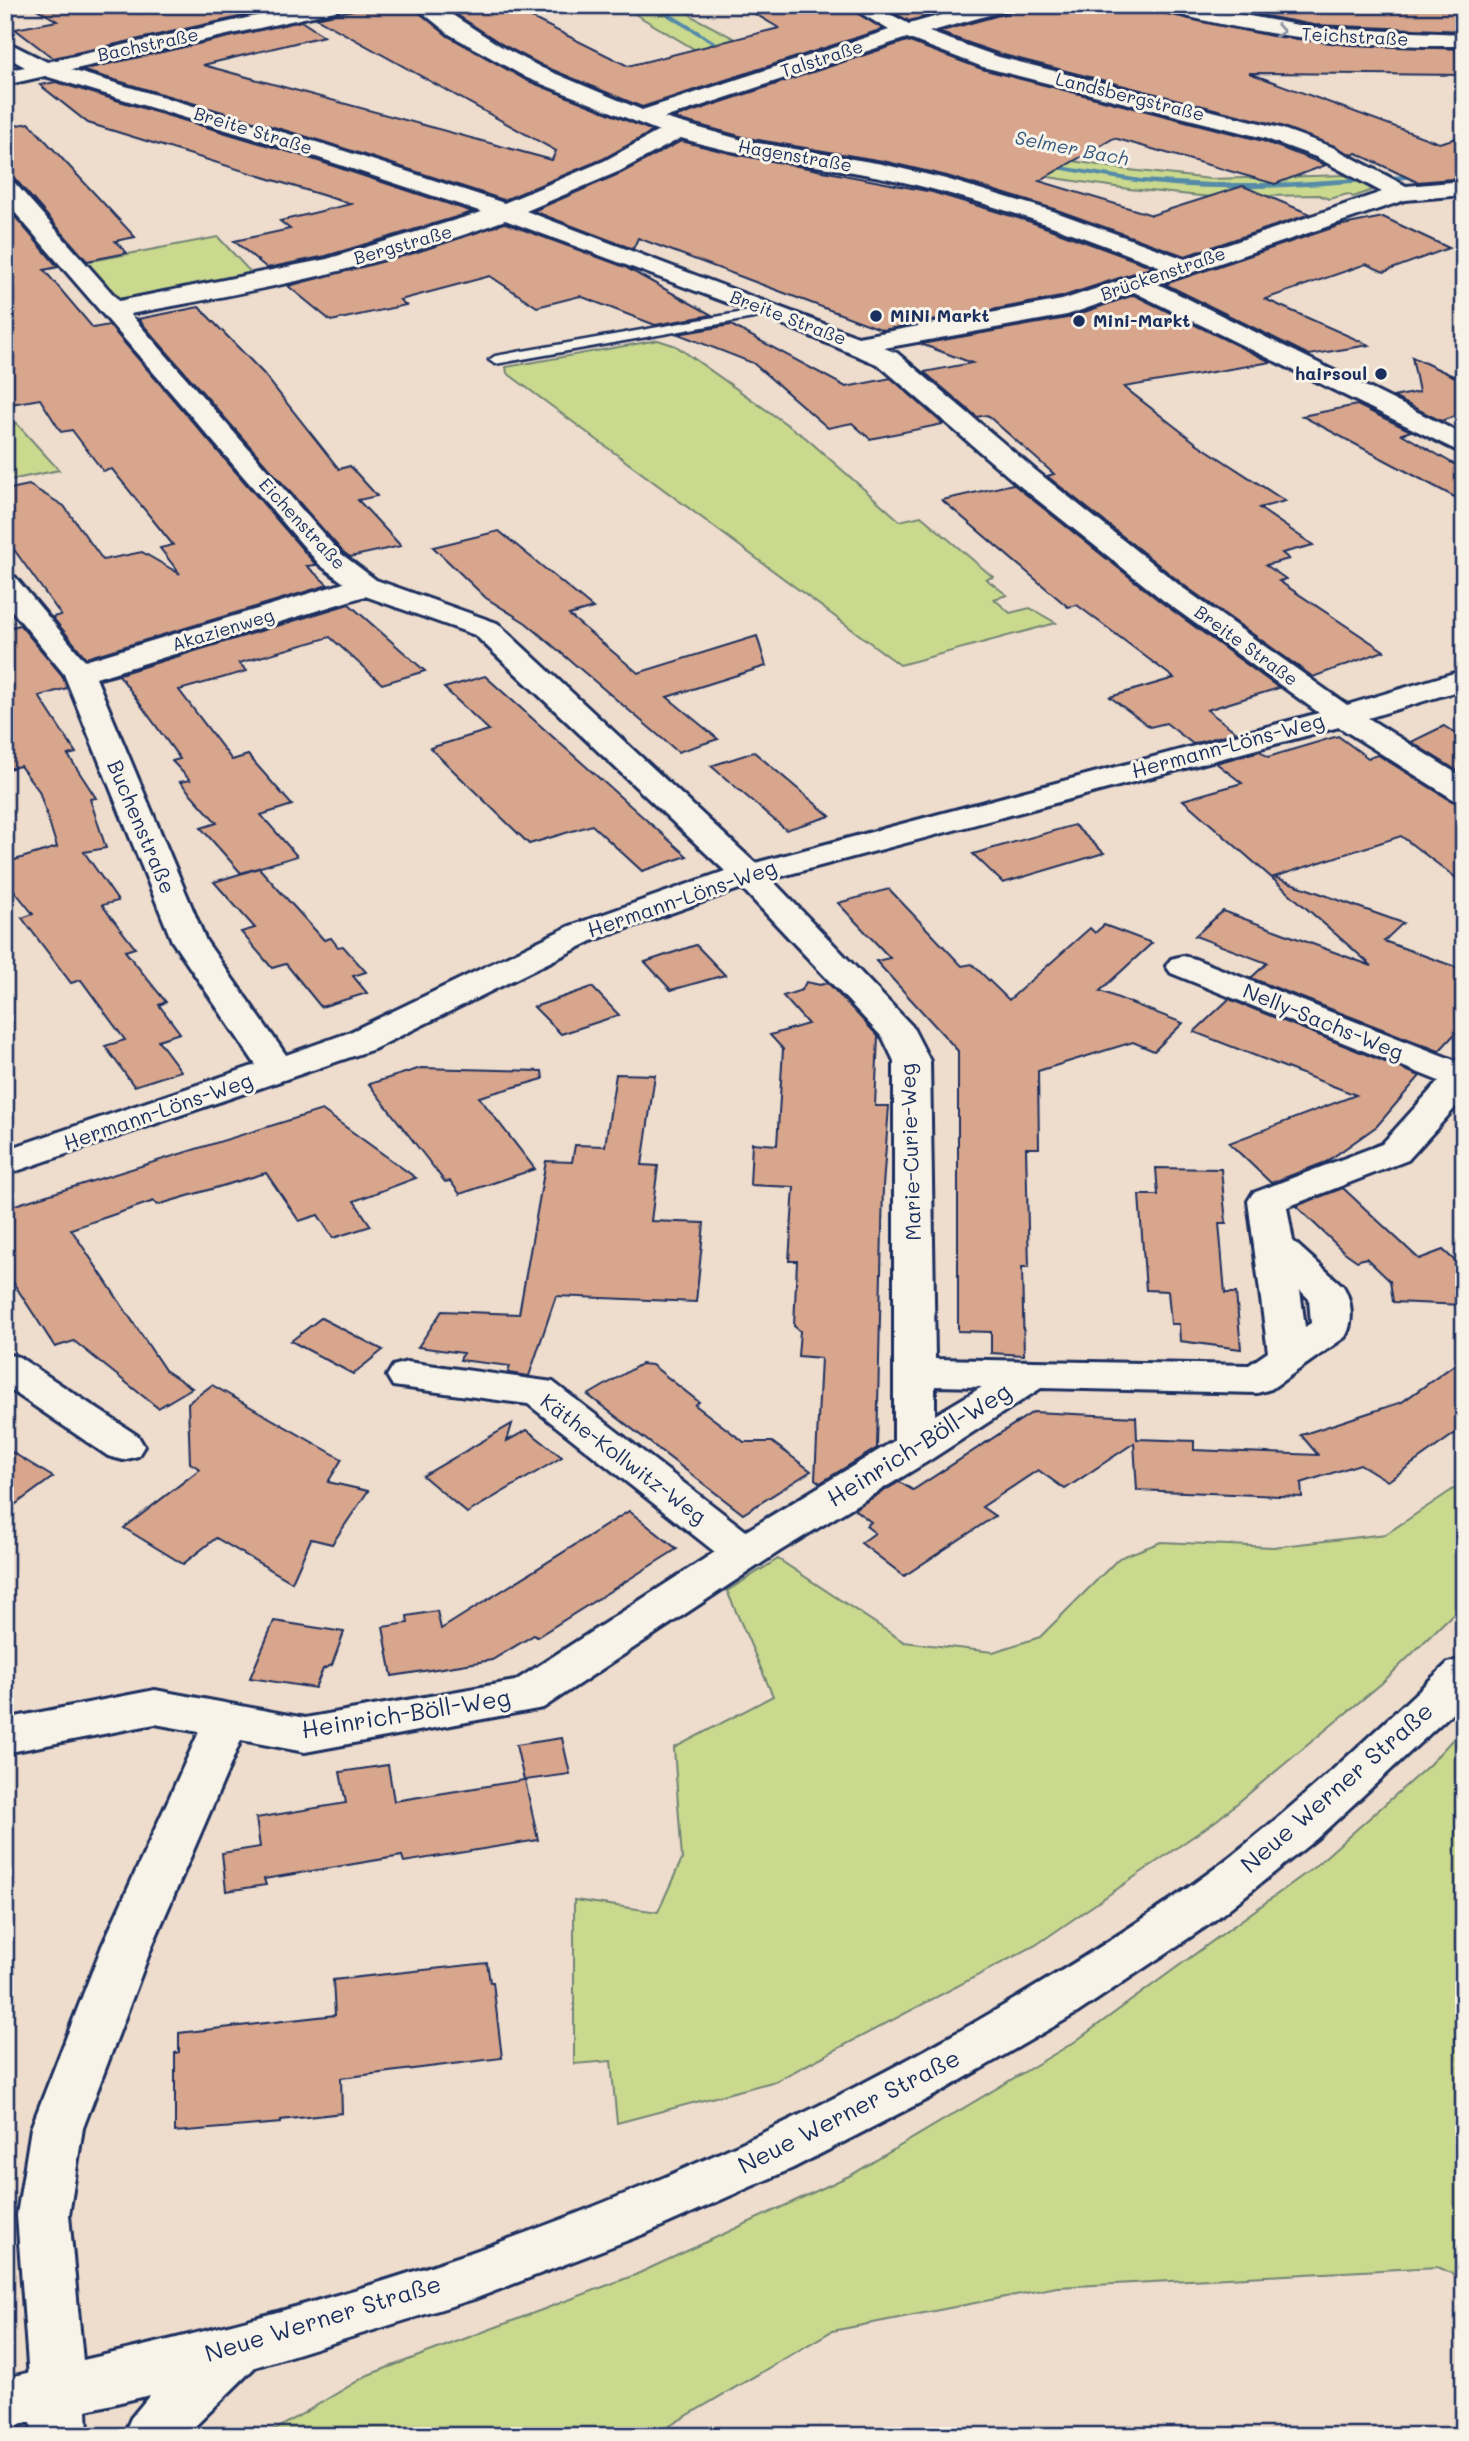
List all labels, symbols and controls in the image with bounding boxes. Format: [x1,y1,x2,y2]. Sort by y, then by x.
street label: Teichstraße [1301,21,1409,51]
street label: Bachstraße [95,22,200,66]
one-way arrow [1274,23,1286,38]
street label: Talstraße [777,33,866,83]
street label: Landsbergstraße [1053,66,1207,126]
street label: Breite Straße [191,101,315,159]
water label: Selmer Bach [1013,124,1131,171]
street label: Hagenstraße [736,133,854,177]
street label: Bergstraße [351,219,455,270]
street label: Brückenstraße [1097,240,1228,306]
street label: Breite Straße [727,284,850,350]
place label: MiNi Markt [890,303,990,327]
marker: MiNi Markt [868,308,884,324]
place label: Mini-Markt [1093,308,1190,332]
marker: Mini-Markt [1071,313,1087,329]
place label: hairsoul [1295,361,1367,385]
marker: hairsoul [1373,366,1389,382]
street label: Eichenstraße [254,472,351,574]
street label: Breite Straße [1190,599,1303,691]
street label: Akazienweg [169,602,277,656]
street label: Hermann-Löns-Weg [1128,706,1327,783]
street label: Buchenstraße [102,755,183,897]
street label: Hermann-Löns-Weg [583,853,780,943]
street label: Nelly-Sachs-Weg [1239,976,1408,1065]
street label: Marie-Curie-Weg [893,1063,926,1241]
street label: Hermann-Löns-Weg [59,1066,256,1156]
street label: Heinrich-Böll-Weg [821,1375,1016,1513]
street label: Käthe-Kollwitz-Weg [536,1387,712,1529]
street label: Heinrich-Böll-Weg [299,1681,512,1744]
street label: Neue Werner Straße [1233,1695,1439,1879]
street label: Neue Werner Straße [732,2041,965,2180]
street label: Neue Werner Straße [201,2267,444,2368]

